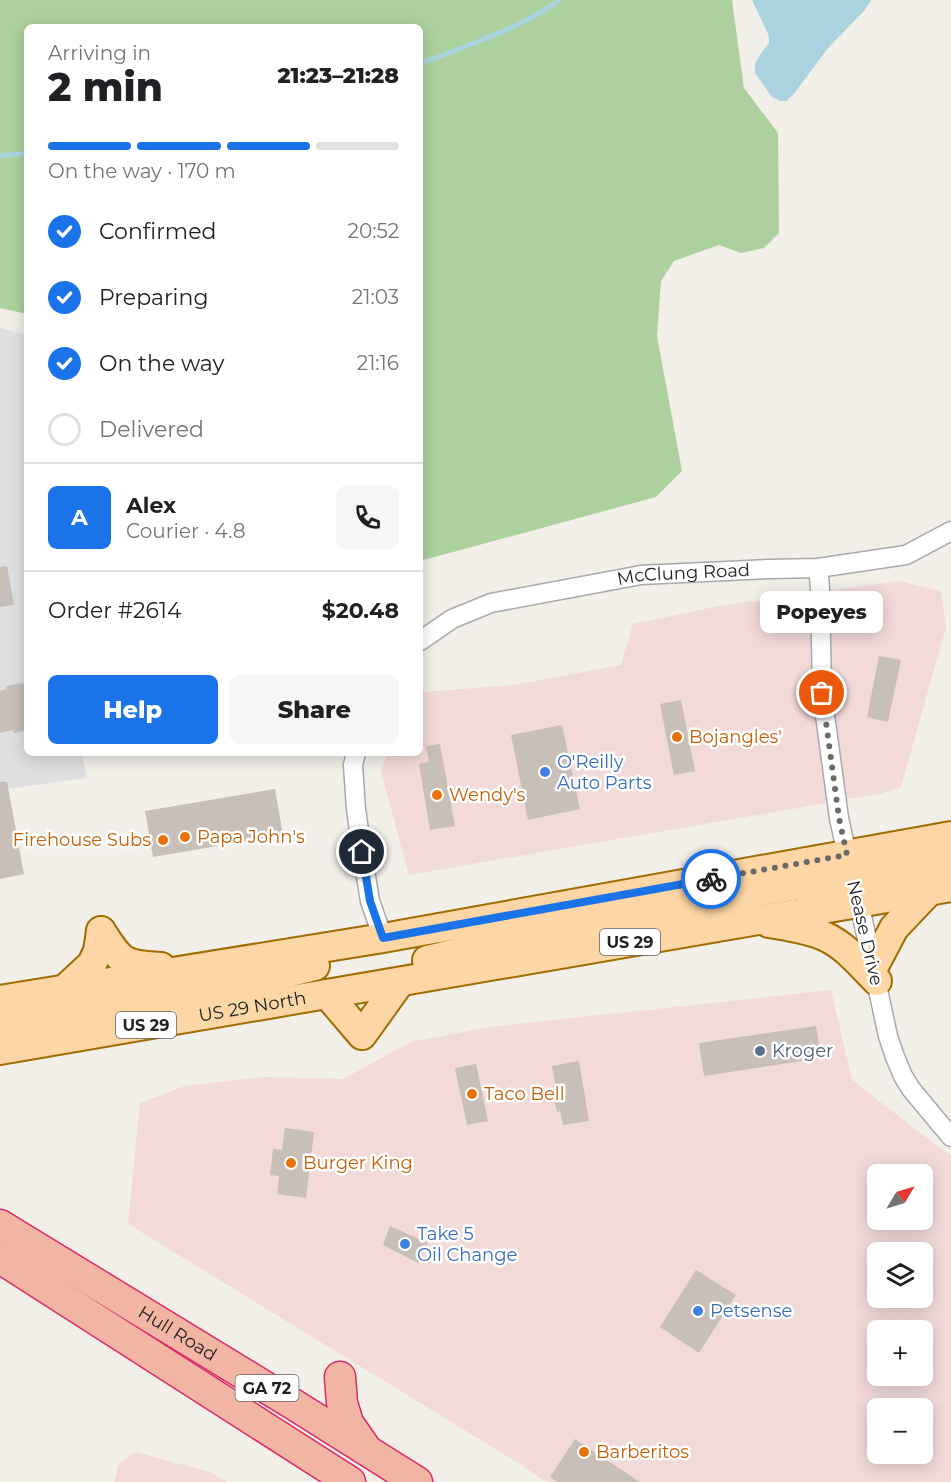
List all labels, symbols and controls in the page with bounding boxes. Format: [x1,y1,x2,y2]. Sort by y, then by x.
text: Arriving in [48,41,151,65]
text: 21:23–21:28 [277,62,399,89]
text: 2 min [48,63,163,111]
text: On the way · 170 m [48,159,236,183]
icon: check [48,215,81,248]
text: Confirmed [99,218,216,245]
text: 20:52 [348,219,399,243]
icon: check [48,281,81,314]
text: Preparing [99,284,208,311]
text: 21:03 [352,285,399,309]
icon: check [48,347,81,380]
text: On the way [99,350,224,377]
text: 21:16 [357,351,399,375]
text: Delivered [99,416,204,443]
button: phone [336,486,399,549]
text: Alex [126,492,176,519]
text: A [71,504,88,531]
text: Courier · 4.8 [126,519,245,543]
street label: McClung Road [615,559,751,590]
callout: Popeyes [760,591,884,633]
text: Order #2614 [48,597,181,624]
text: $20.48 [322,597,399,624]
text: Popeyes [776,600,867,624]
pin [796,667,847,718]
button: Help [48,675,218,744]
button: Share [230,675,399,744]
icon: bag [805,676,838,709]
place label: Bojangles' [689,726,782,748]
marker: Bojangles' [670,730,684,744]
place label: O'Reilly Auto Parts [557,751,652,794]
marker: O'Reilly Auto Parts [538,765,552,779]
place label: Wendy's [449,784,526,806]
marker: Wendy's [430,788,444,802]
place label: Papa John's [197,826,305,848]
pin [336,826,387,877]
place label: Firehouse Subs [13,829,151,851]
marker: Papa John's [178,830,192,844]
marker: Firehouse Subs [156,833,170,847]
icon: home [345,835,378,868]
courier [681,849,741,909]
icon: bike [695,863,728,896]
street label: Nease Drive [842,878,888,988]
road number: US 29 [600,929,660,955]
street label: US 29 North [197,987,308,1027]
road number: US 29 [116,1012,176,1038]
place label: Kroger [772,1040,833,1062]
marker: Kroger [753,1044,767,1058]
place label: Taco Bell [484,1083,565,1105]
marker: Taco Bell [465,1087,479,1101]
place label: Burger King [303,1152,413,1174]
marker: Burger King [284,1156,298,1170]
north arrow [867,1164,933,1230]
map controls [867,1164,933,1464]
place label: Take 5 Oil Change [417,1223,518,1266]
marker: Take 5 Oil Change [398,1237,412,1251]
button: layers [867,1242,933,1308]
place label: Petsense [710,1300,792,1322]
street label: Hull Road [134,1301,221,1366]
marker: Petsense [691,1304,705,1318]
button: + [867,1320,933,1386]
road number: GA 72 [236,1375,298,1401]
button: − [867,1398,933,1464]
place label: Barberitos [596,1441,689,1463]
marker: Barberitos [577,1445,591,1459]

